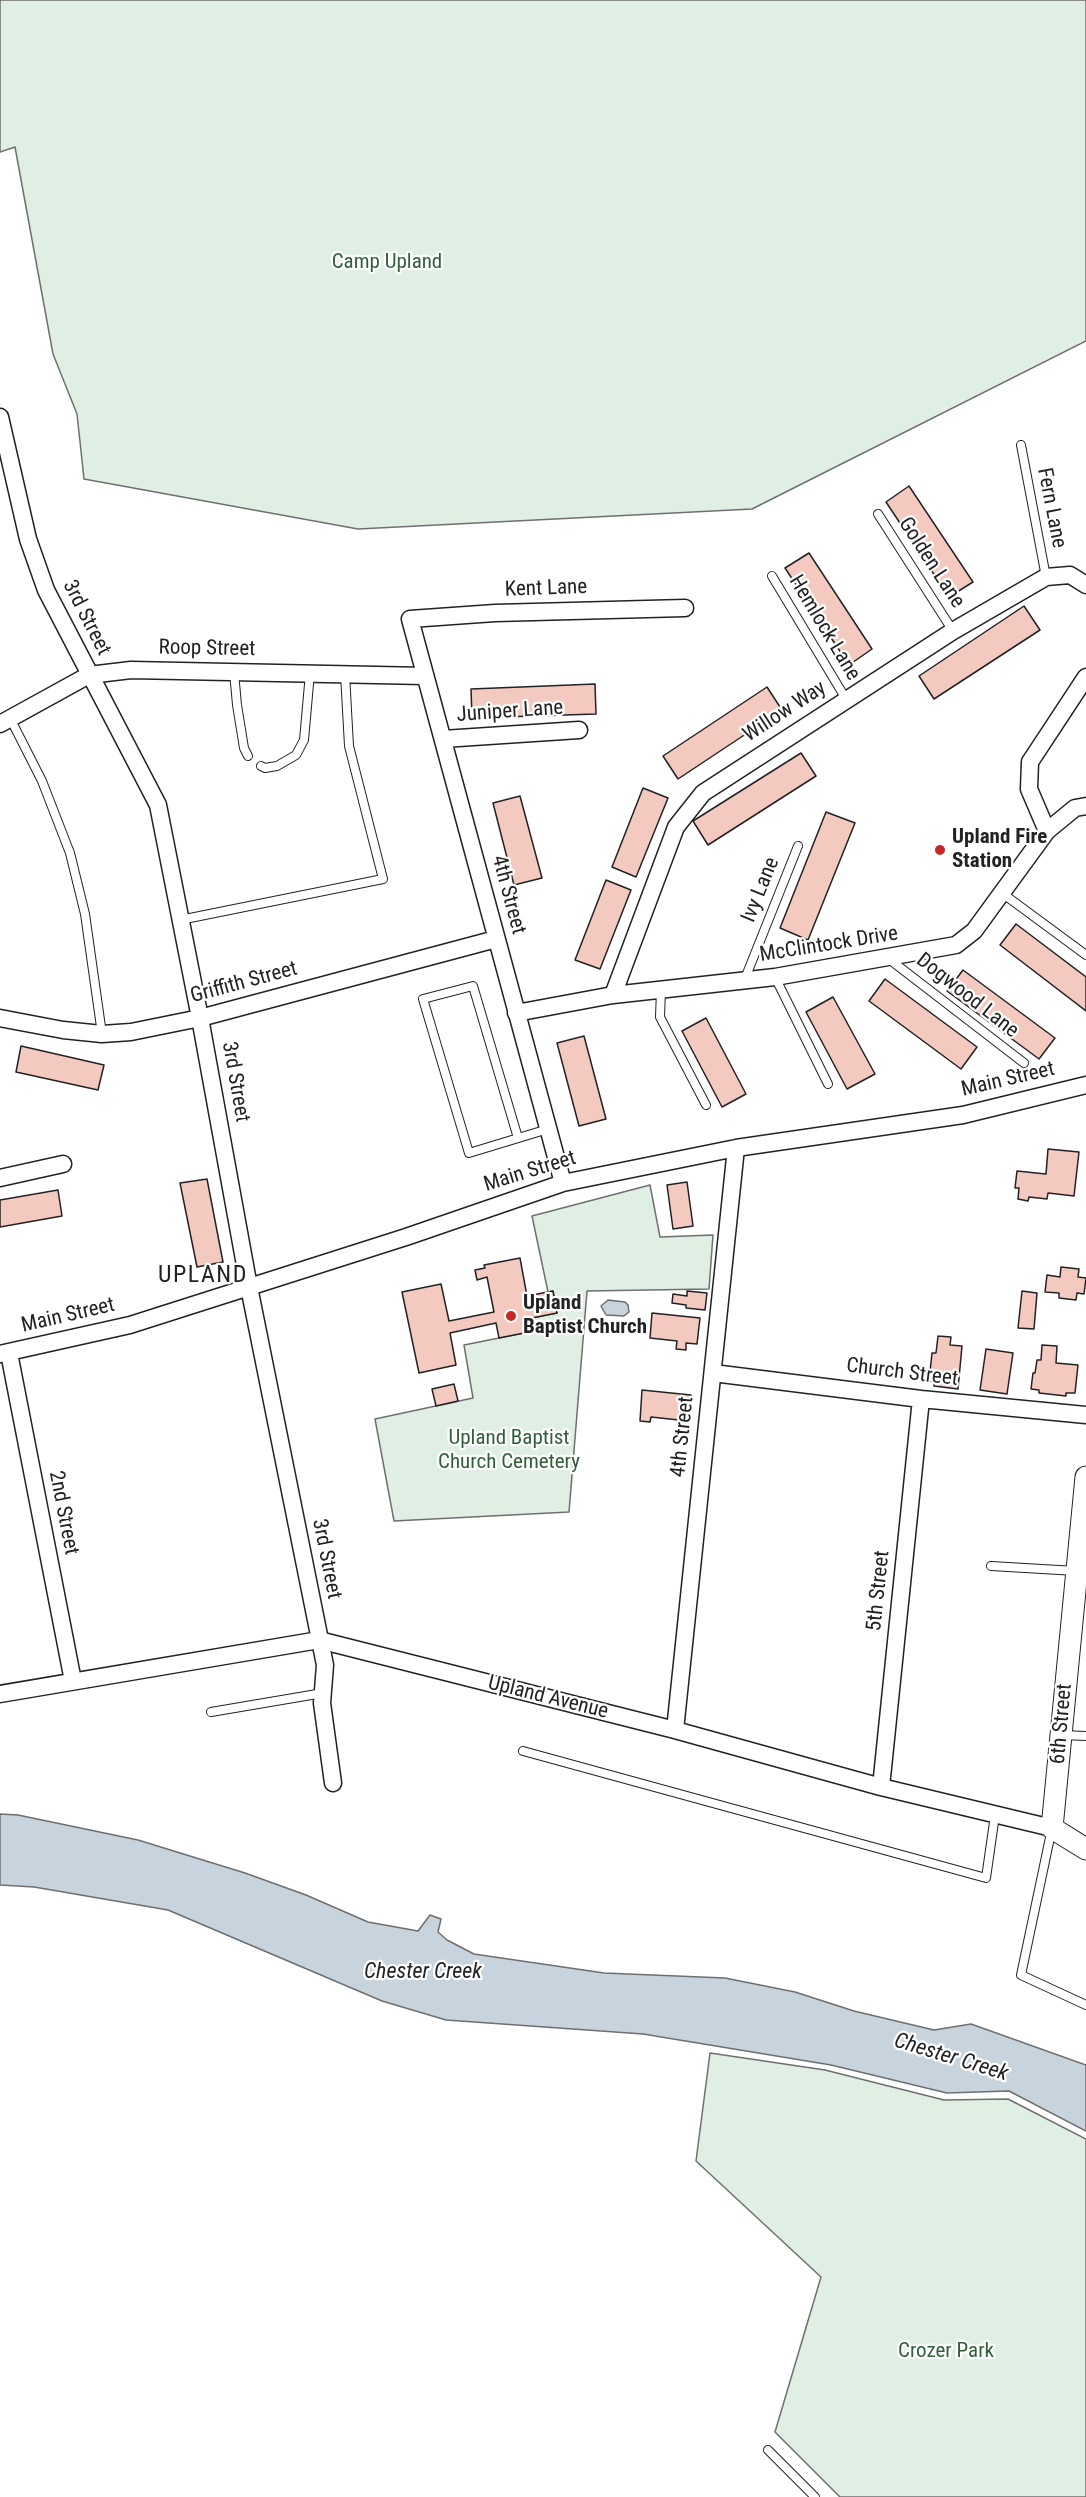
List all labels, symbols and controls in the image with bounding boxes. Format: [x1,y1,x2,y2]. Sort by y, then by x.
park label: Camp Upland [332,250,442,276]
street label: Fern Lane [1031,466,1071,550]
street label: Golden Lane [892,513,970,613]
street label: Hemlock Lane [783,571,865,685]
street label: Kent Lane [504,575,588,603]
street label: 3rd Street [56,576,116,660]
street label: Roop Street [158,636,256,662]
street label: Willow Way [739,676,831,748]
street label: Juniper Lane [456,696,564,728]
place label: Upland Fire Station [952,825,1047,875]
marker: Upland Fire Station [933,843,947,857]
street label: 4th Street [485,853,531,937]
street label: Ivy Lane [737,854,785,926]
street label: McClintock Drive [758,922,900,968]
street label: Dogwood Lane [911,948,1023,1044]
street label: Griffith Street [188,957,300,1009]
street label: 3rd Street [216,1040,254,1124]
street label: Main Street [959,1057,1057,1103]
street label: Main Street [481,1146,579,1198]
district label: UPLAND [158,1262,248,1290]
place label: Upland Baptist Church [523,1291,647,1341]
street label: Main Street [19,1293,117,1339]
marker: Upland Baptist Church [504,1309,518,1323]
street label: Church Street [845,1354,959,1392]
street label: 4th Street [666,1396,700,1478]
park label: Upland Baptist Church Cemetery [438,1426,580,1476]
street label: 2nd Street [43,1469,83,1557]
street label: 3rd Street [306,1517,346,1601]
street label: 5th Street [862,1550,896,1632]
street label: Upland Avenue [485,1671,611,1725]
street label: 6th Street [1046,1683,1078,1765]
water label: Chester Creek [364,1959,482,1985]
water label: Chester Creek [891,2028,1011,2088]
park label: Crozer Park [898,2339,994,2365]

